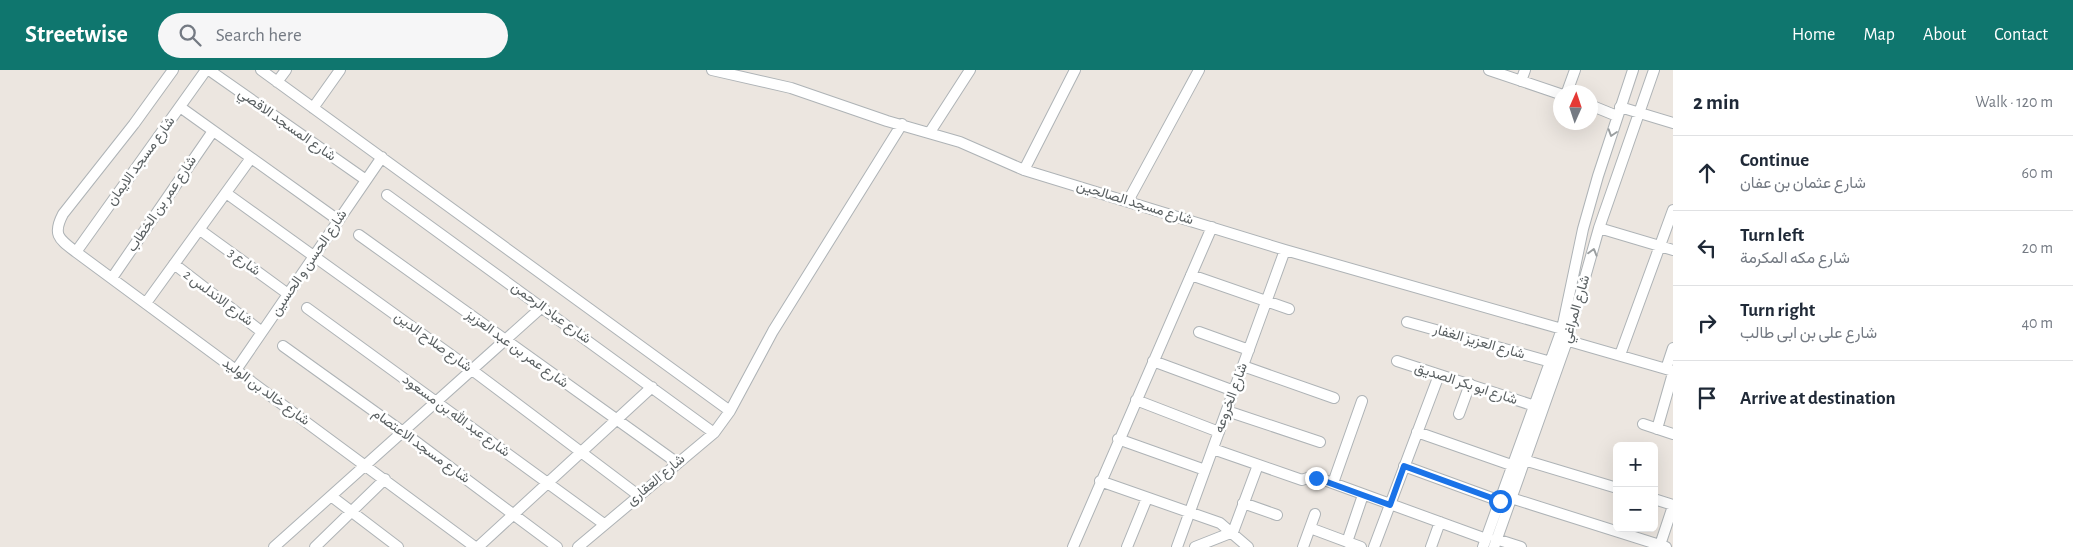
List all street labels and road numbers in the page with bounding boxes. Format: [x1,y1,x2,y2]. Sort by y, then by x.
street label: شارع المسجد الاقصي [233,86,338,167]
street label: شارع مسجد الايمان [104,114,180,210]
street label: شارع عمر بن الخطاب [125,154,202,256]
street label: شارع مسجد الصالحين [1074,179,1195,230]
street label: شارع الحسن و الحسين [268,208,352,320]
street label: شارع 3 [223,246,263,281]
street label: شارع الاندلس 2 [179,267,255,331]
street label: شارع المراغي [1560,273,1596,346]
street label: شارع عباد الرحمن [507,280,593,349]
street label: شارع عمر بن عبد العزيز [461,307,571,393]
street label: شارع صلاح الدين [390,309,474,377]
street label: شارع العزيز الغفار [1430,322,1526,365]
street label: شارع خالد بن الوليد [218,356,312,431]
street label: شارع الخروعه [1212,361,1253,436]
street label: شارع ابو بكر الصديق [1412,361,1519,410]
street label: شارع عبد الله بن مسعود [398,371,514,462]
street label: شارع مسجد الاعتصام [368,406,472,488]
street label: شارع العقارى [624,452,690,510]

